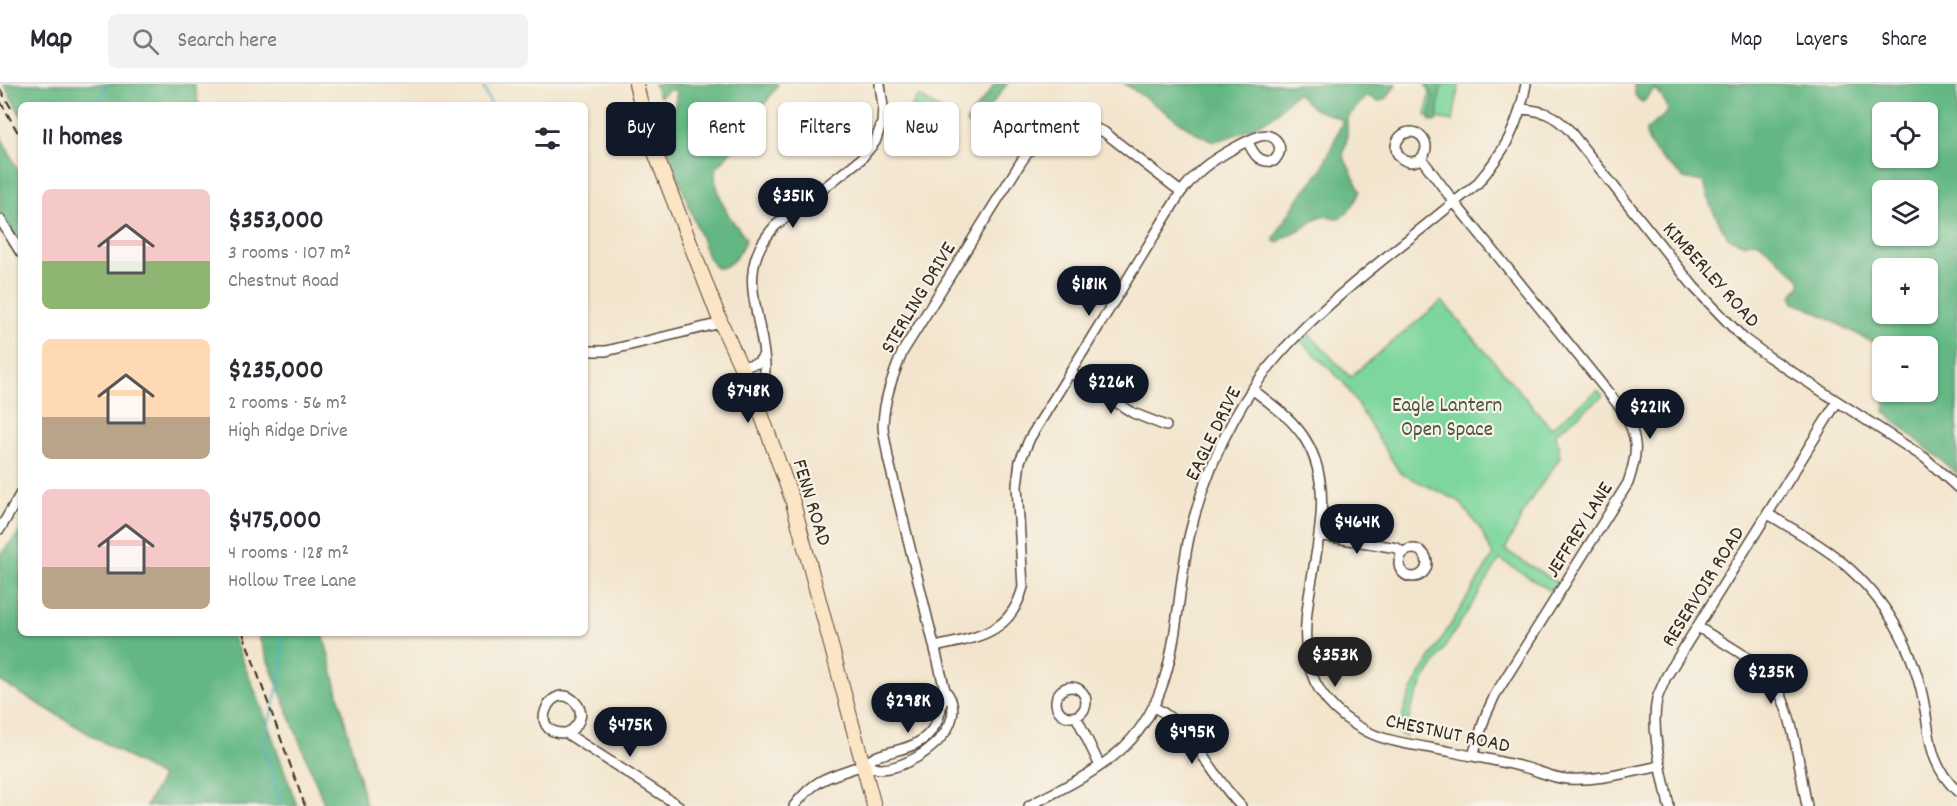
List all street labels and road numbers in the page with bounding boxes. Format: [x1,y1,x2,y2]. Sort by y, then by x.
street label: KIMBERLEY ROAD [1654,216,1766,336]
street label: STERLING DRIVE [874,237,965,360]
street label: EAGLE DRIVE [1179,382,1251,487]
street label: FENN ROAD [783,456,838,550]
street label: JEFFREY LANE [1539,476,1622,584]
street label: RESERVOIR ROAD [1656,521,1754,654]
street label: CHESTNUT ROAD [1382,707,1513,763]

